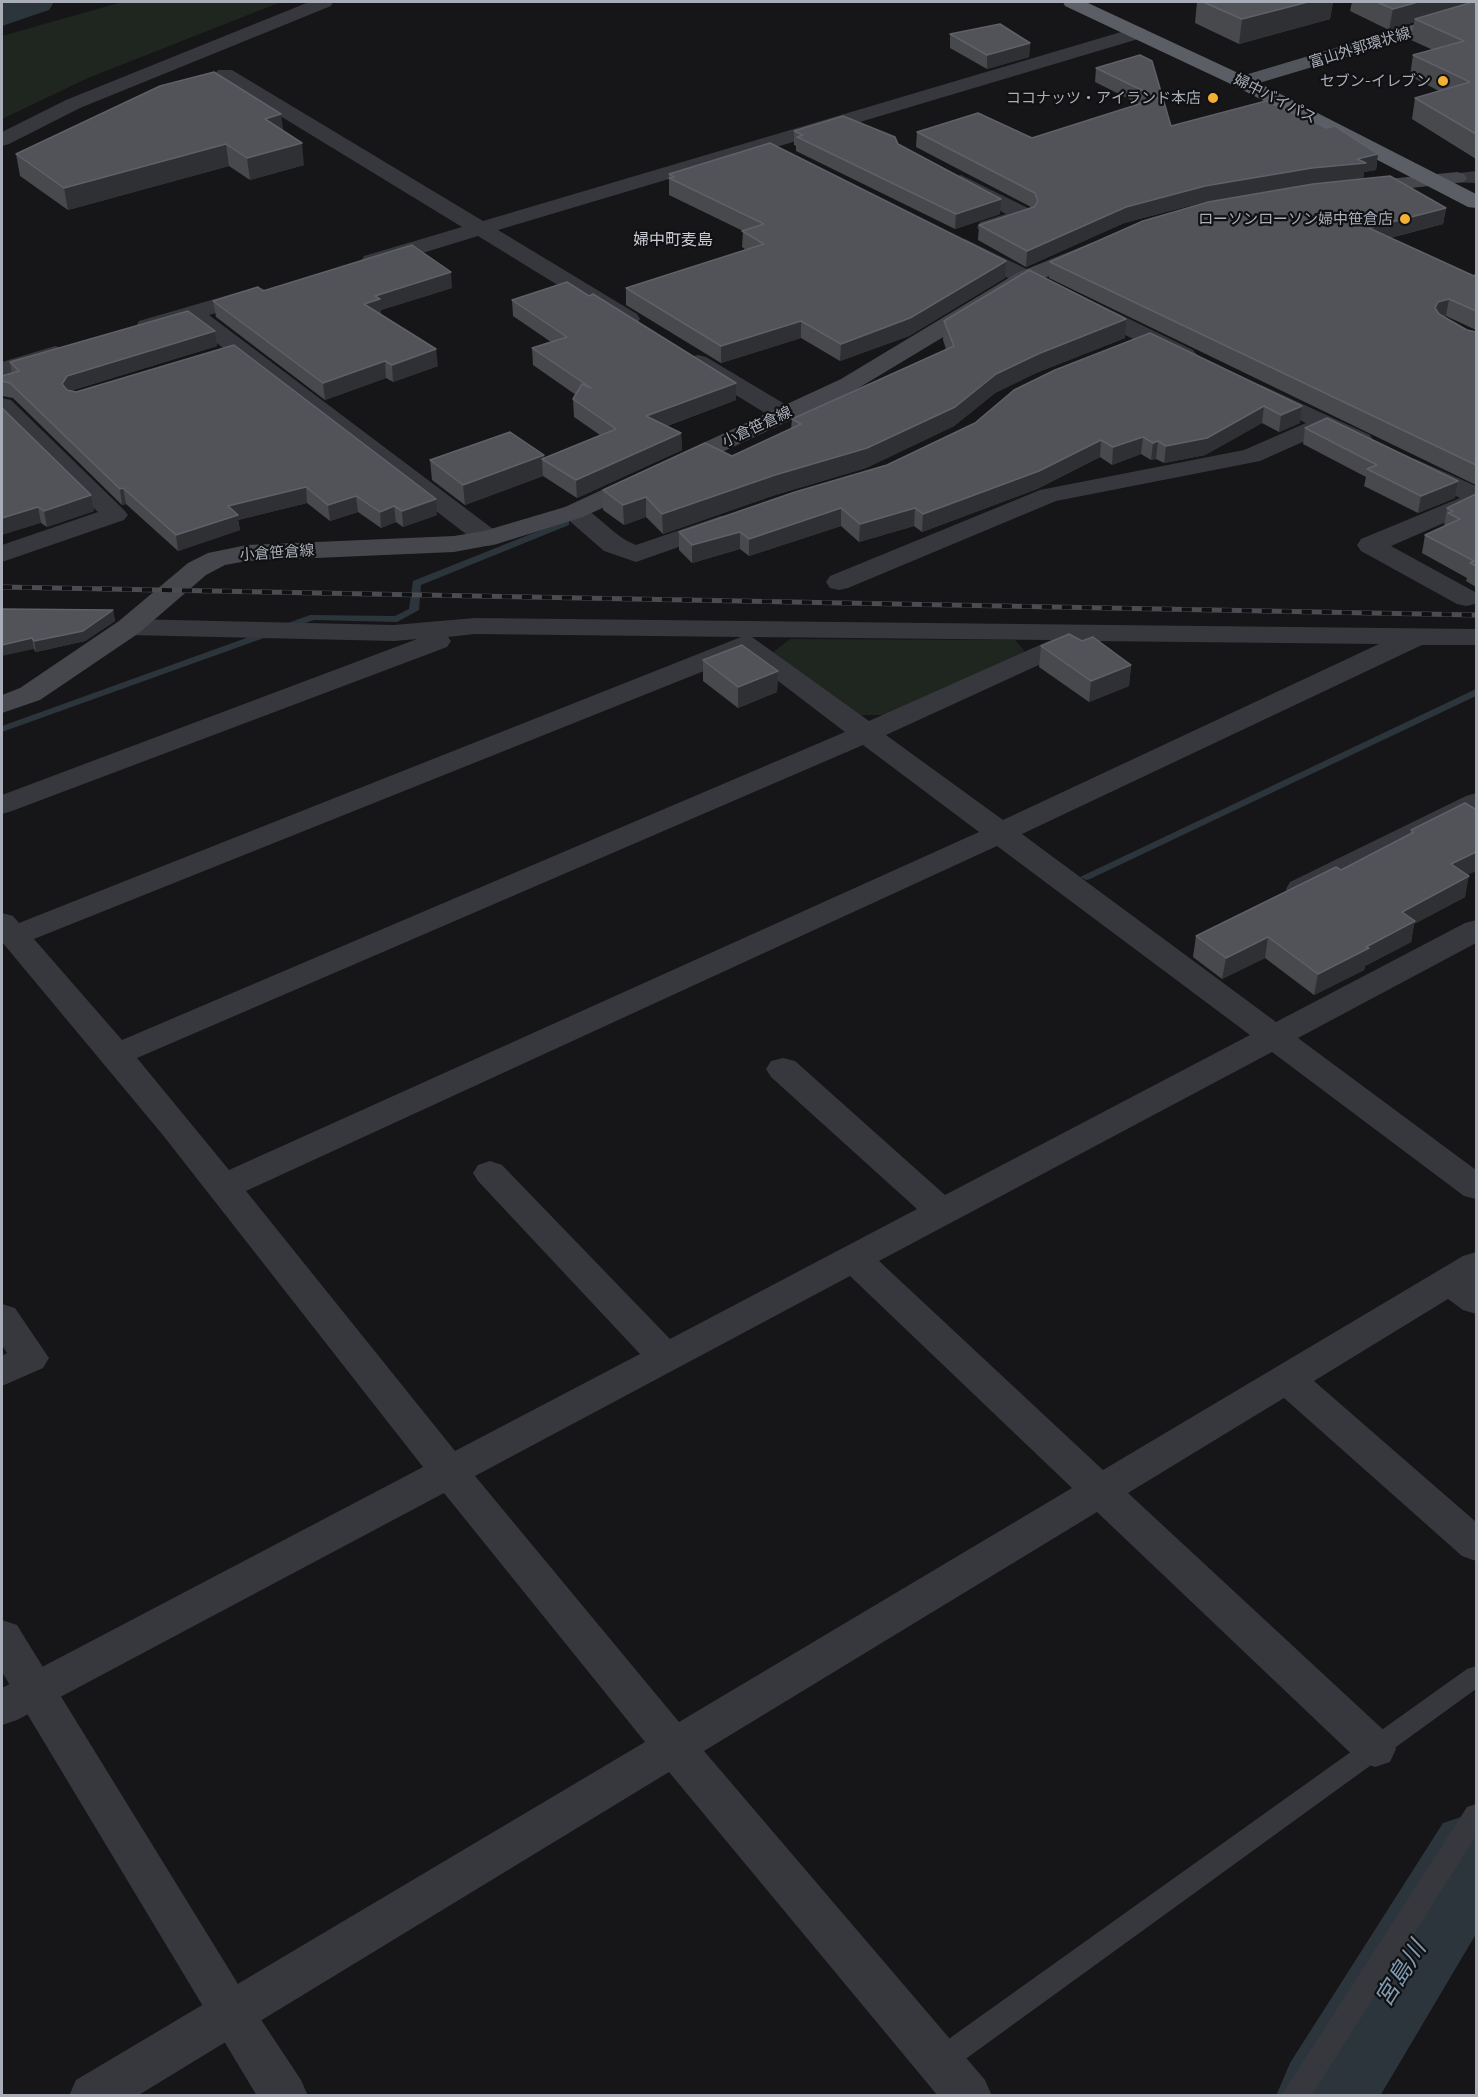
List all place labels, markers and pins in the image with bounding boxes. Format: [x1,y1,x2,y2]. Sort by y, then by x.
place label: セブン-イレブン [1320,72,1431,90]
marker: セブン-イレブン [1436,74,1450,88]
place label: ココナッツ・アイランド本店 [1006,89,1201,107]
marker: ココナッツ・アイランド本店 [1206,91,1220,105]
place label: ローソンローソン婦中笹倉店 [1198,210,1393,228]
marker: ローソンローソン婦中笹倉店 [1398,212,1412,226]

